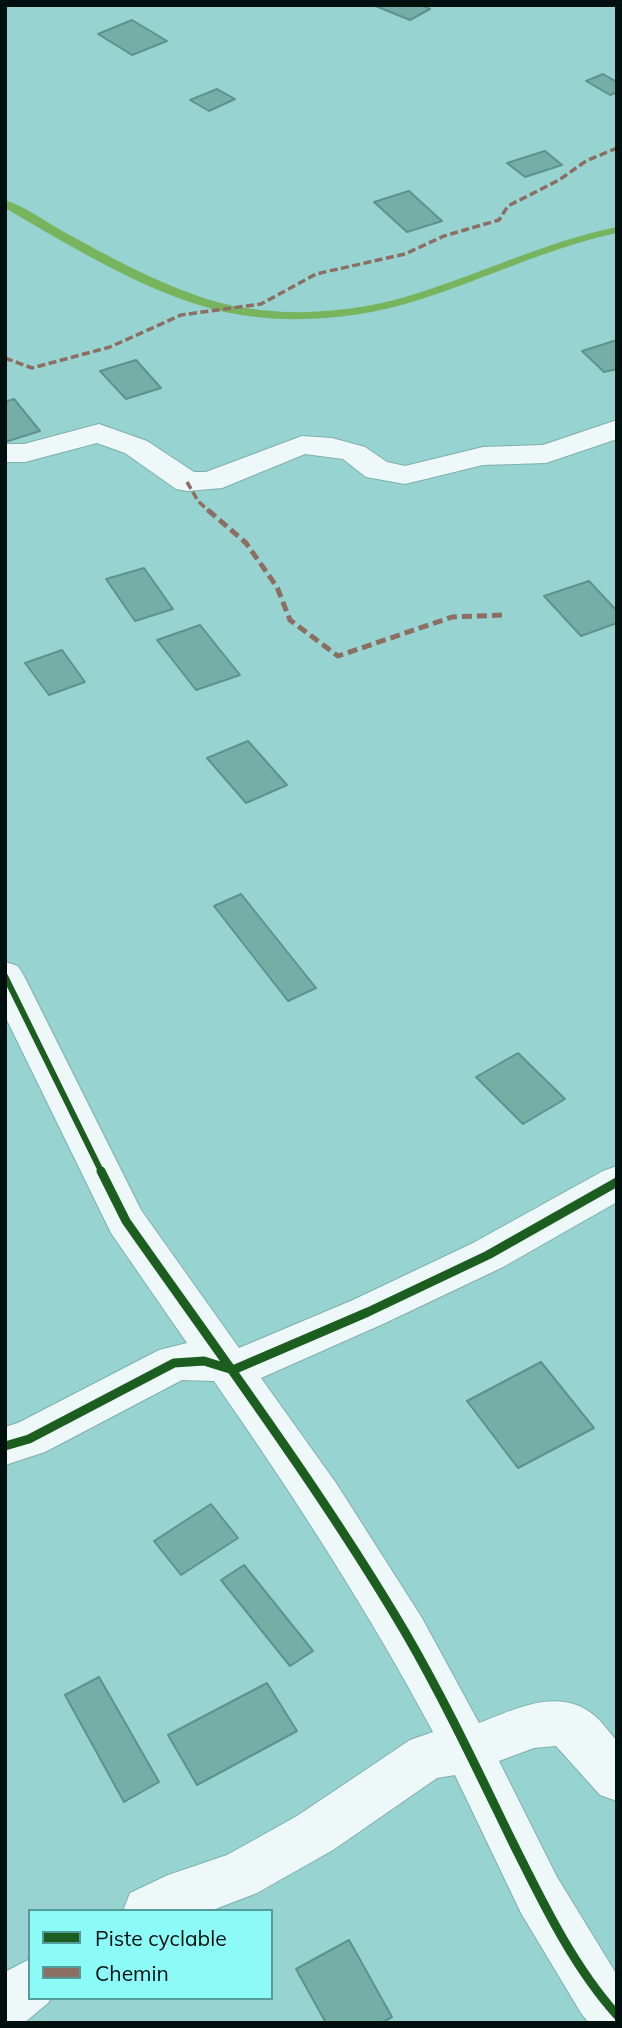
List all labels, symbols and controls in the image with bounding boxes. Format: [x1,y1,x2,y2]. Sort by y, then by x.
legend [28,1909,273,2000]
text: Piste cyclable [95,1925,227,1951]
text: Chemin [95,1960,169,1986]

